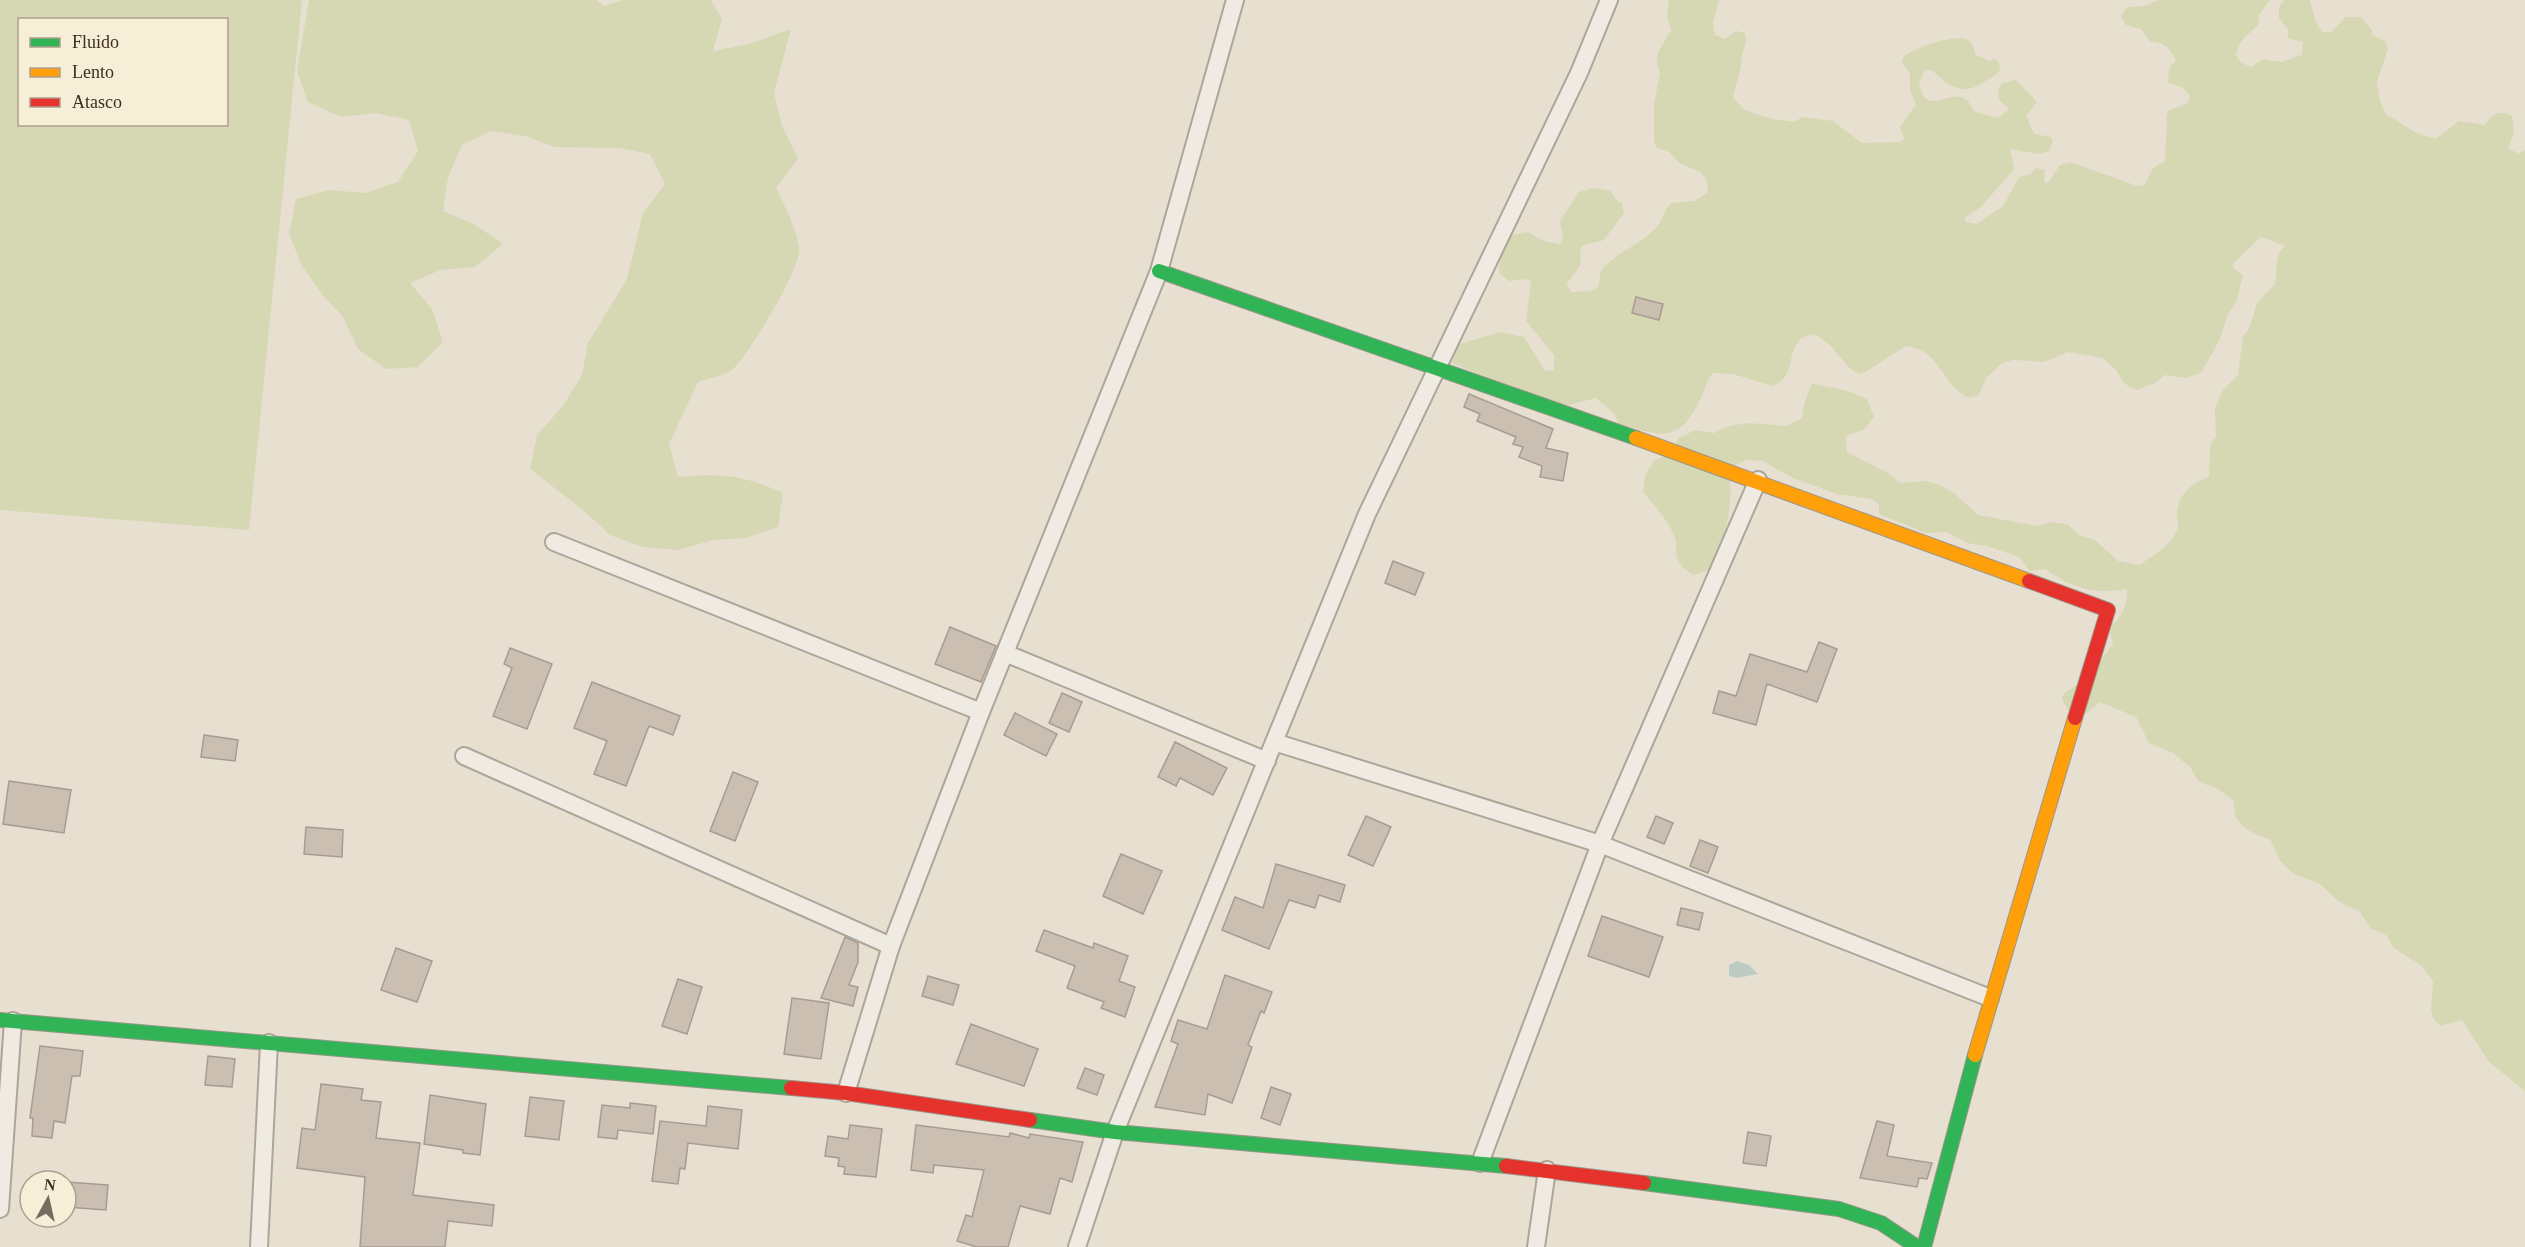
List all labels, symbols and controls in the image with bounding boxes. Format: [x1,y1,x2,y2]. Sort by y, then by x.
legend [18,18,228,126]
text: Fluido [72,32,119,52]
text: Lento [72,62,114,82]
text: Atasco [72,92,122,112]
north arrow [18,1169,78,1229]
text: N [43,1175,57,1194]

